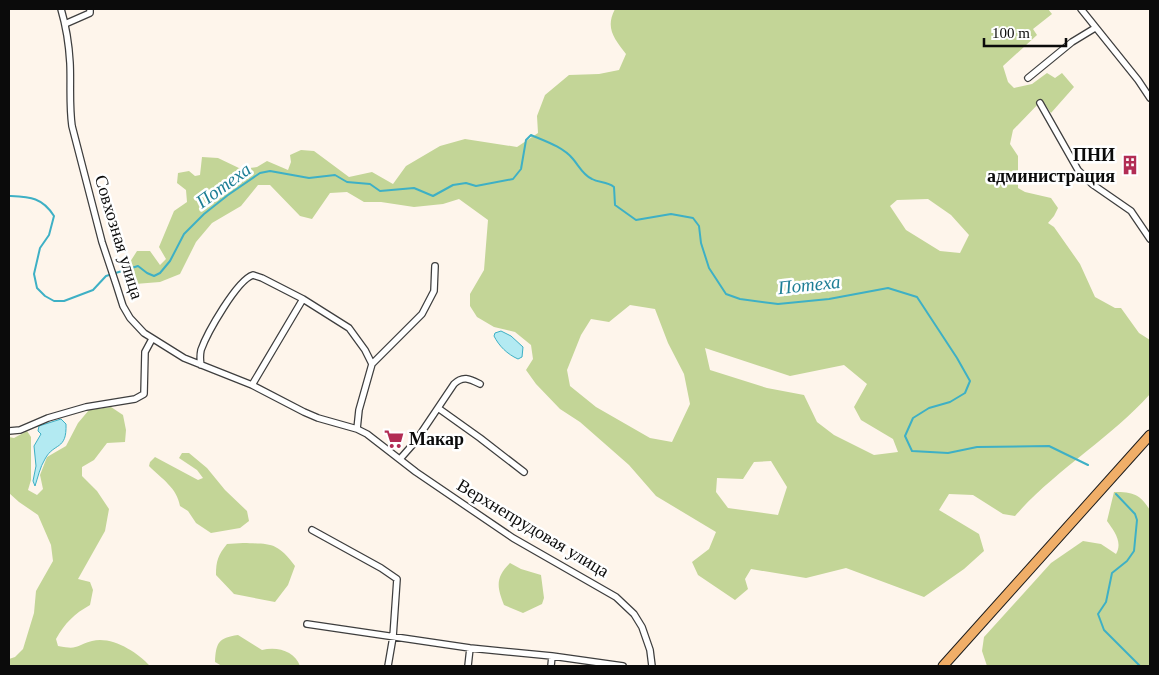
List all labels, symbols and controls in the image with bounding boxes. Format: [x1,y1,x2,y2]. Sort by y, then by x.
scale bar [984,15,1066,47]
text: 100 m [992,25,1030,41]
place label: ПНИ администрация [987,145,1115,186]
building icon: ПНИ администрация [1119,154,1141,176]
water label: Потеха [191,158,255,213]
street label: Совхозная улица [91,172,147,302]
water label: Потеха [776,271,841,298]
supermarket icon: Макар [383,428,405,450]
place label: Макар [409,429,464,449]
street label: Верхнепрудовая улица [453,475,613,581]

